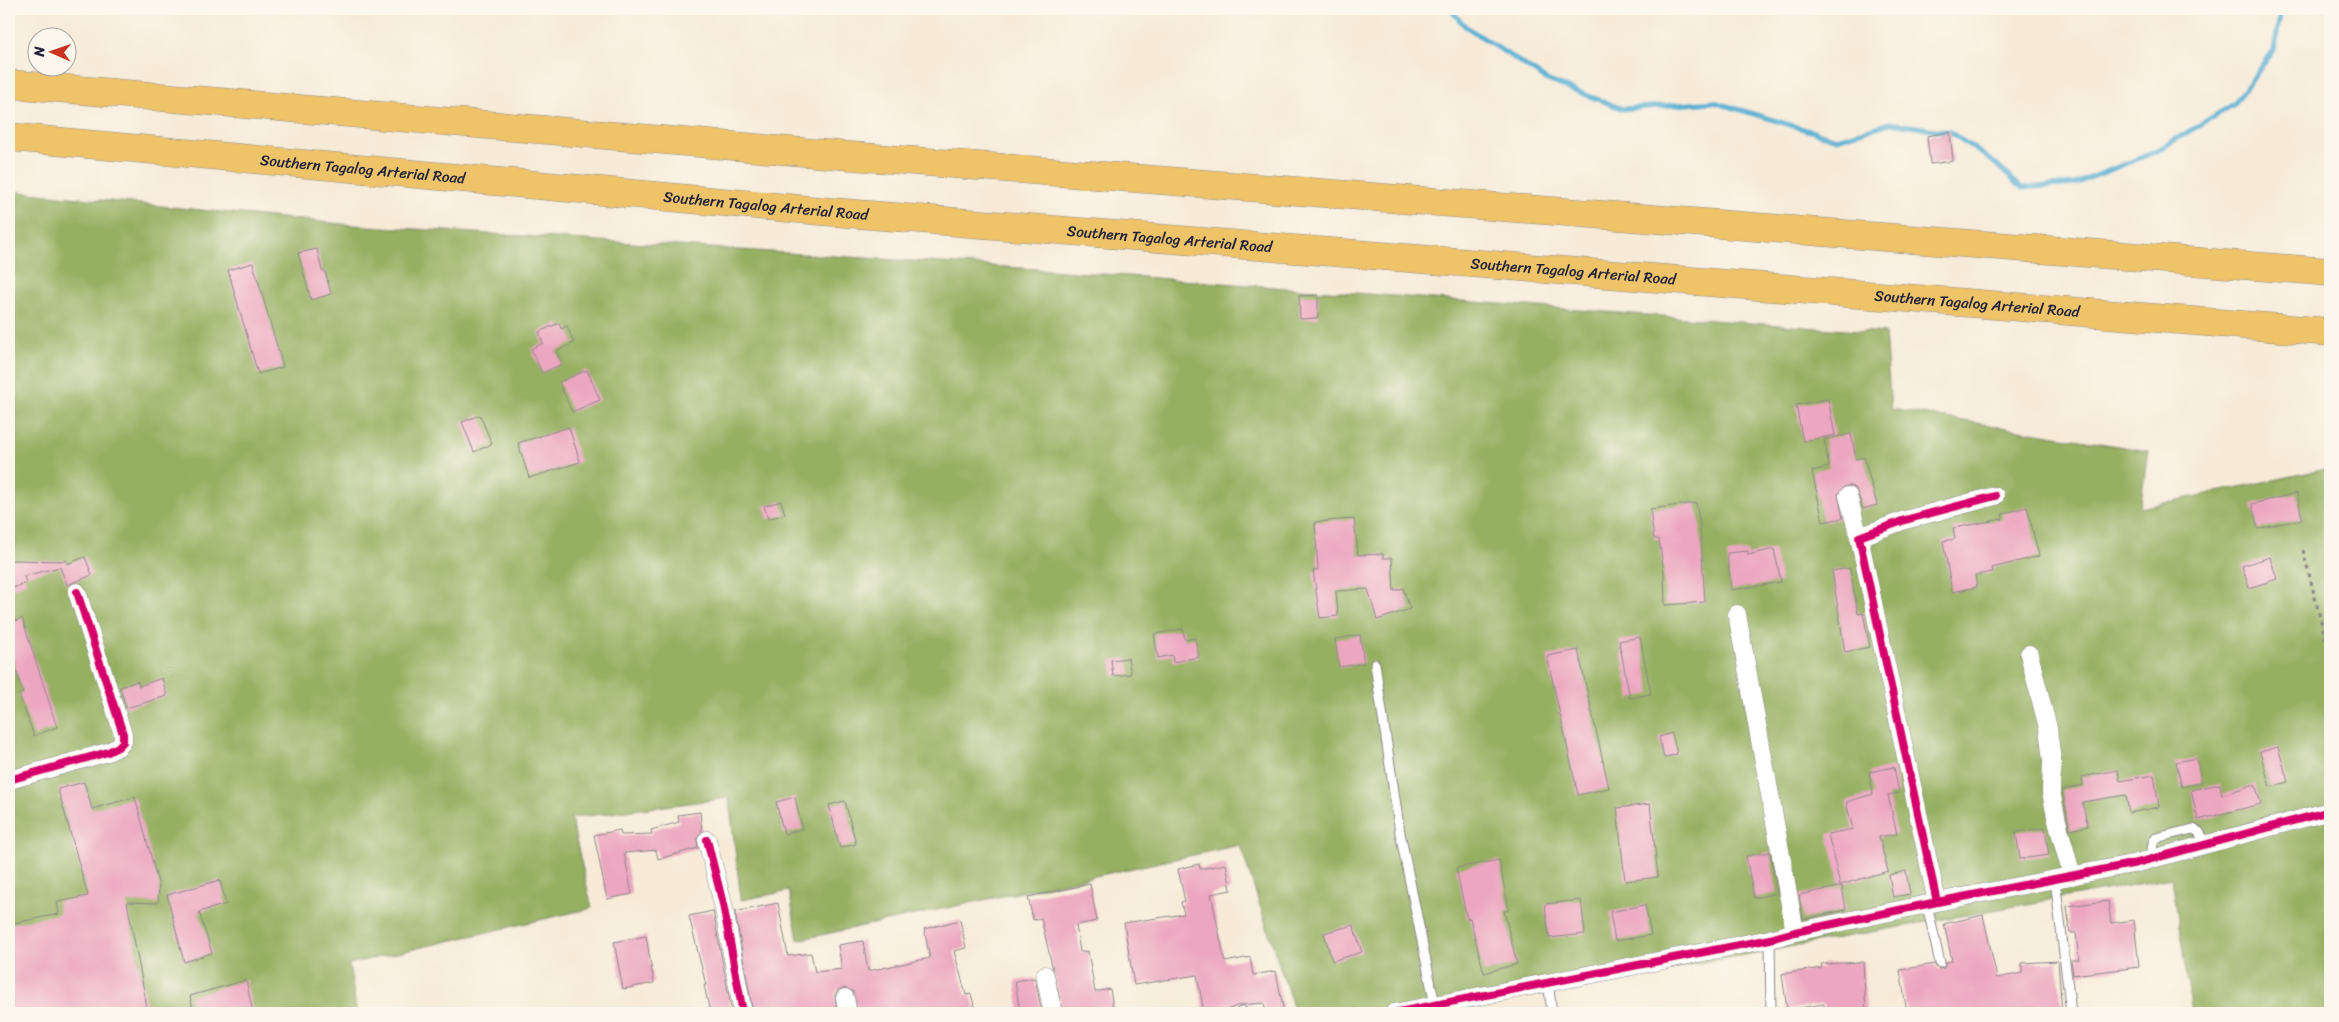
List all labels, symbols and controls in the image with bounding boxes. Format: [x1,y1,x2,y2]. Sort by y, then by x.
north arrow [28,28,78,78]
text: N [27,46,52,58]
street label: Southern Tagalog Arterial Road [259,147,467,192]
street label: Southern Tagalog Arterial Road [662,184,870,228]
street label: Southern Tagalog Arterial Road [1066,218,1274,260]
street label: Southern Tagalog Arterial Road [1470,250,1678,293]
street label: Southern Tagalog Arterial Road [1873,283,2082,325]

